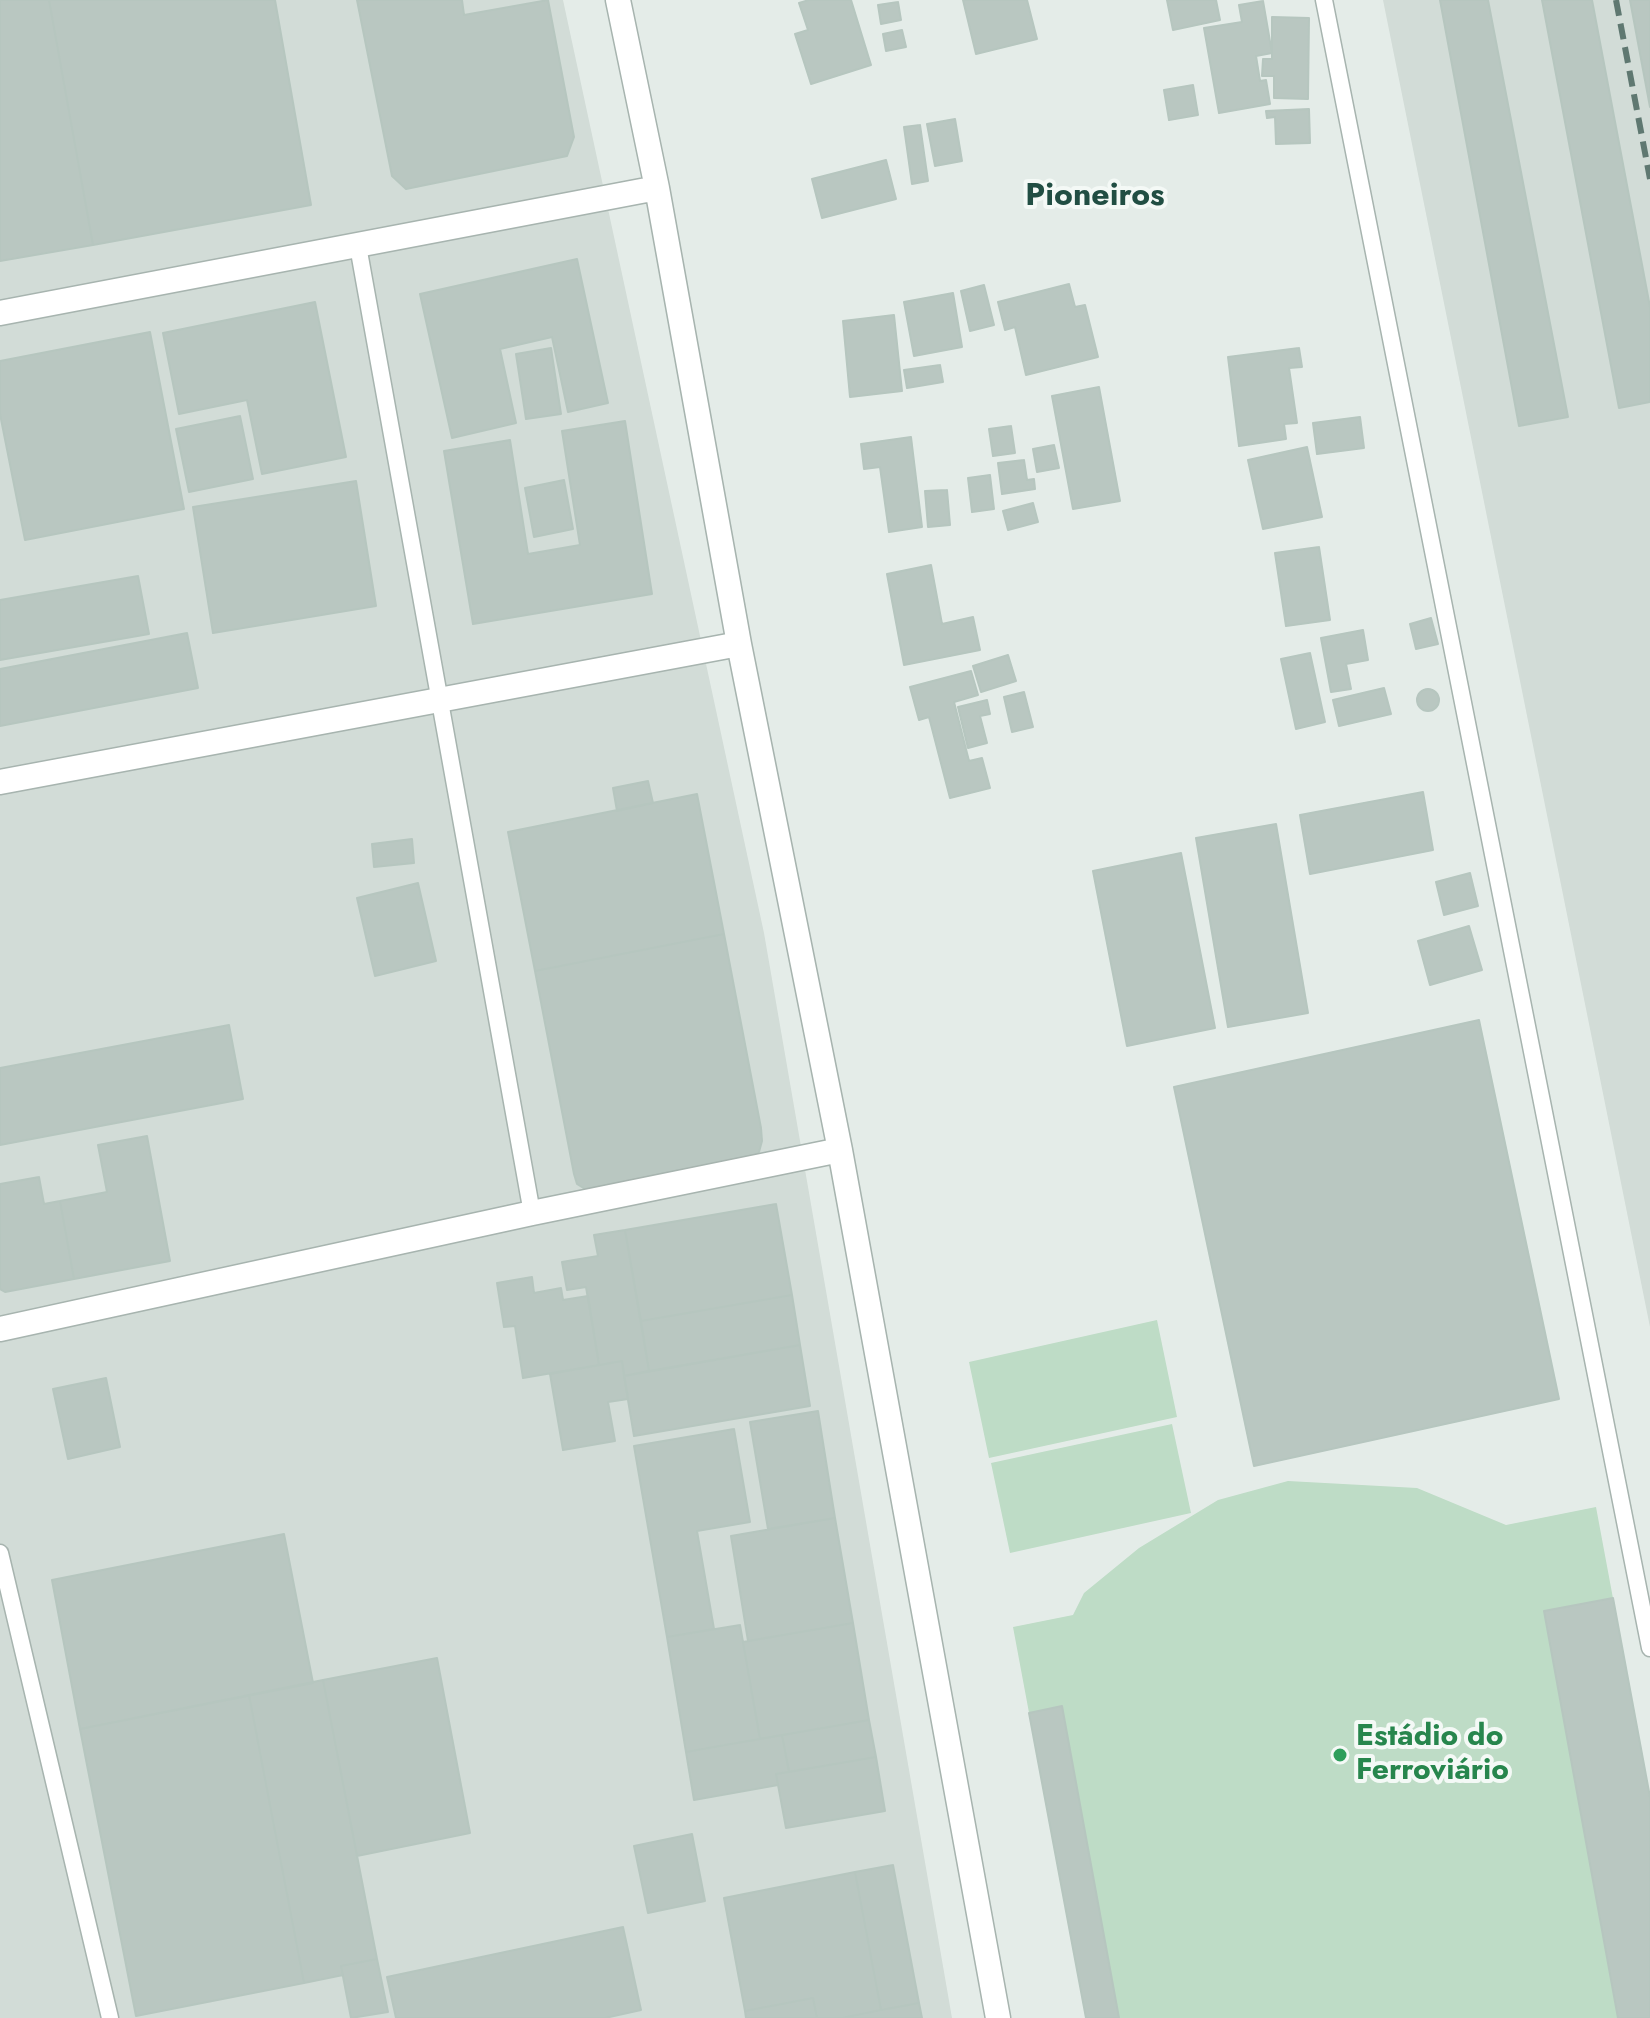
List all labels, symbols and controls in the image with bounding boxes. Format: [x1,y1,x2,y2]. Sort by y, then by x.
district label: Pioneiros [1025,178,1165,216]
place label: Estádio do Ferroviário [1356,1720,1509,1790]
marker: Estádio do Ferroviário [1331,1746,1349,1764]

